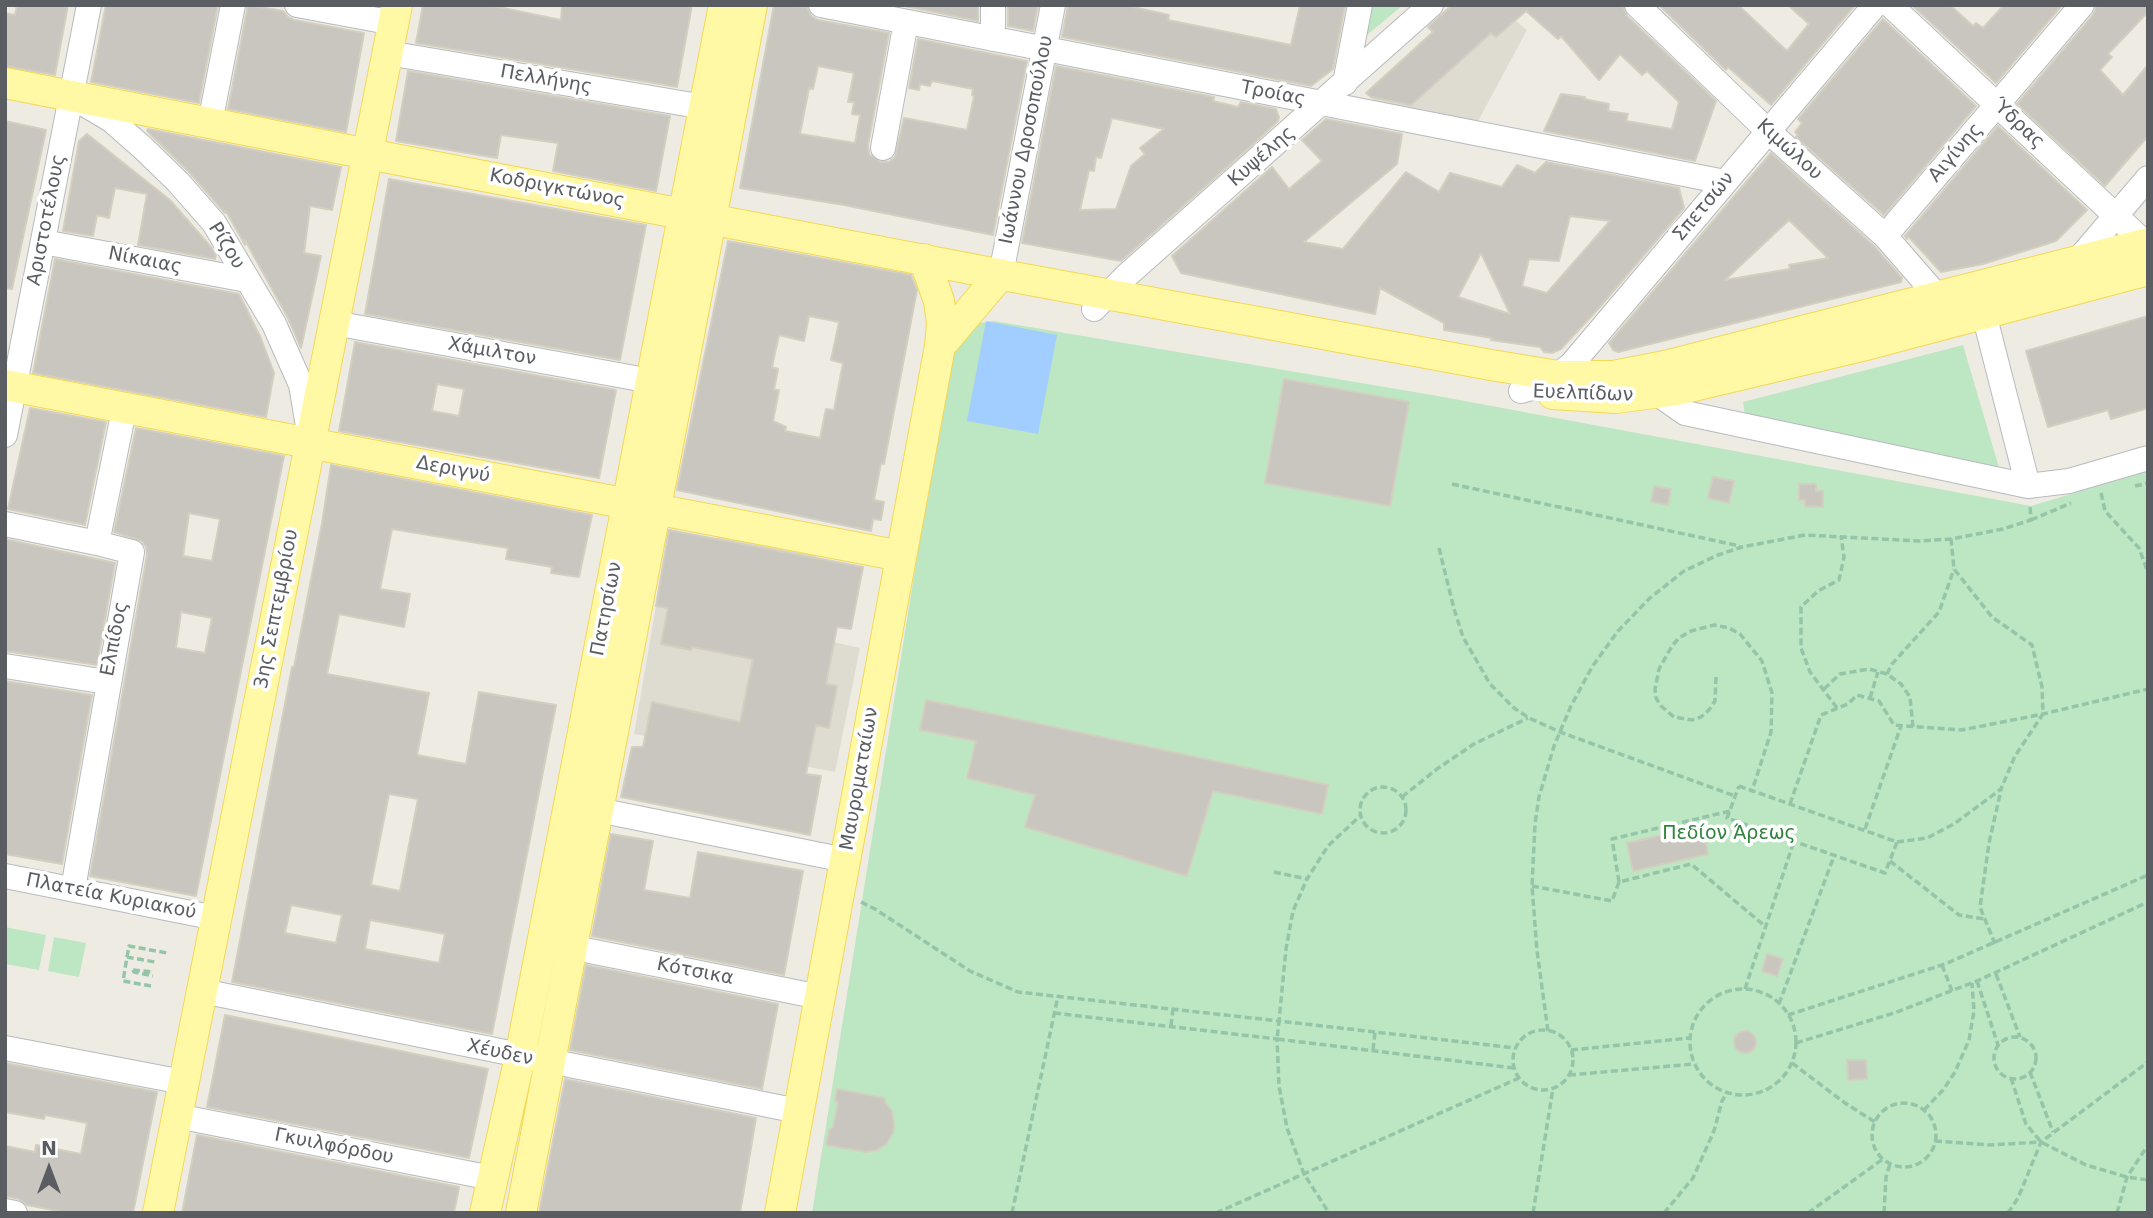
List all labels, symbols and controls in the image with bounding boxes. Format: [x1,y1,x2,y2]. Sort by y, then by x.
street label: Ιωάννου Δροσοπούλου [996,34,1058,246]
street label: Πελλήνης [498,61,594,99]
street label: Τροίας [1239,77,1307,111]
street label: Ύδρας [1987,94,2049,154]
street label: Κιμώλου [1751,115,1827,185]
street label: Αιγίνης [1924,119,1988,187]
street label: Κυψέλης [1224,122,1300,192]
street label: Αριστοτέλους [23,152,71,288]
street label: Κοδριγκτώνος [487,165,627,213]
street label: Σπετσών [1668,168,1740,246]
street label: Ρίζου [203,218,249,274]
street label: Νίκαιας [106,243,184,279]
street label: Χάμιλτον [446,333,538,371]
street label: Ευελπίδων [1532,381,1634,407]
street label: Δεριγνύ [414,452,492,488]
street label: 3ης Σεπτεμβρίου [250,527,304,691]
street label: Πατησίων [587,560,627,658]
street label: Ελπίδος [97,600,133,678]
street label: Μαυροματαίων [836,706,884,852]
park label: Πεδίον Άρεως [1662,823,1796,845]
street label: Πλατεία Κυριακού [24,869,198,925]
street label: Κότσικα [655,953,735,991]
street label: Χέυδεν [465,1035,535,1071]
street label: Γκυιλφόρδου [272,1124,396,1170]
north arrow [14,1134,84,1204]
text: N [41,1137,57,1159]

